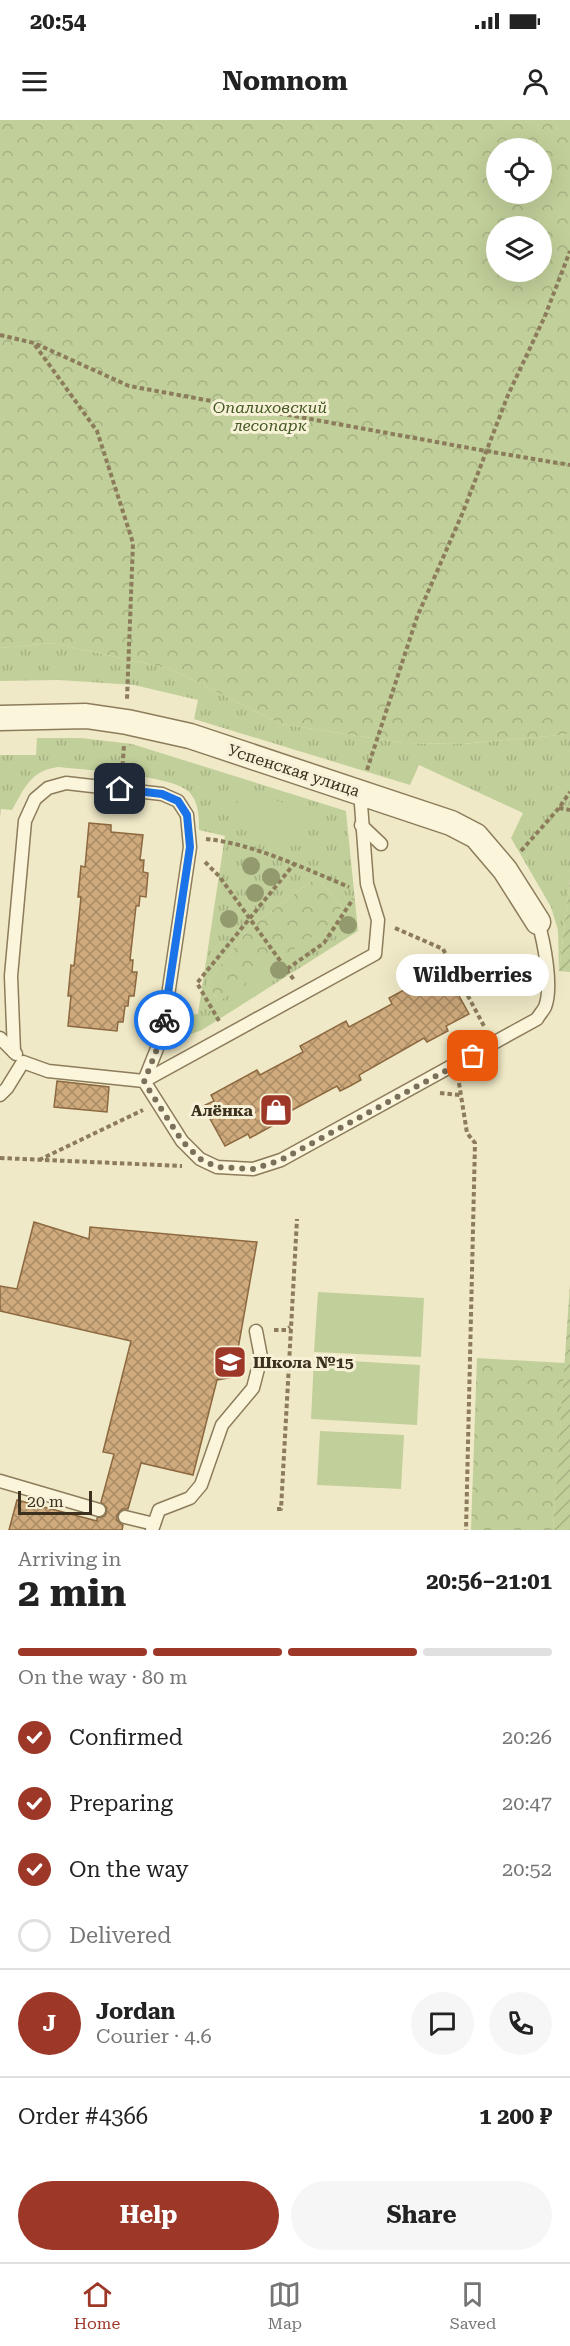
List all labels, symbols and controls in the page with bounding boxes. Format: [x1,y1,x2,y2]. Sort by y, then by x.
text: 20:54 [30,9,86,34]
icon: menu [18,65,51,98]
text: Nomnom [222,65,348,97]
icon: person [519,65,552,98]
map controls [486,138,552,282]
button: locate [486,138,552,204]
button: layers [486,216,552,282]
park label: Опалиховский лесопарк [213,398,327,435]
street label: Успенская улица [226,740,362,801]
pin [94,763,145,814]
icon: home [103,772,136,805]
callout: Wildberries [396,954,550,996]
text: Wildberries [413,963,532,987]
courier [134,990,194,1050]
icon: bike [148,1004,181,1037]
pin [447,1030,498,1081]
icon: bag [456,1039,489,1072]
shop icon: Алёнка [258,1092,294,1128]
place label: Алёнка [191,1101,254,1120]
school or university icon: Школа №15 [212,1344,248,1380]
place label: Школа №15 [253,1353,354,1372]
scale bar [18,1488,92,1516]
text: 20 m [27,1492,64,1511]
text: Arriving in [18,1547,121,1571]
text: 20:56–21:01 [426,1569,552,1594]
text: 2 min [18,1570,126,1616]
text: On the way · 80 m [18,1665,188,1689]
icon: check [18,1721,51,1754]
text: Confirmed [69,1725,183,1750]
text: 20:26 [502,1725,552,1749]
icon: check [18,1787,51,1820]
text: Preparing [69,1791,173,1816]
text: 20:47 [502,1791,552,1815]
icon: check [18,1853,51,1886]
text: On the way [69,1857,189,1882]
text: 20:52 [502,1857,552,1881]
text: Delivered [69,1923,171,1948]
button: chat [411,1992,474,2055]
button: phone [489,1992,552,2055]
text: Jordan [96,1999,175,2024]
text: J [43,2011,56,2036]
text: Courier · 4.6 [96,2024,212,2048]
text: Order #4366 [18,2104,148,2129]
text: 1 200 ₽ [479,2104,552,2129]
button: Help [18,2181,279,2250]
button: Share [291,2181,552,2250]
tab: Home [74,2278,120,2333]
tab: Map [268,2278,302,2333]
tab: Saved [450,2278,496,2333]

